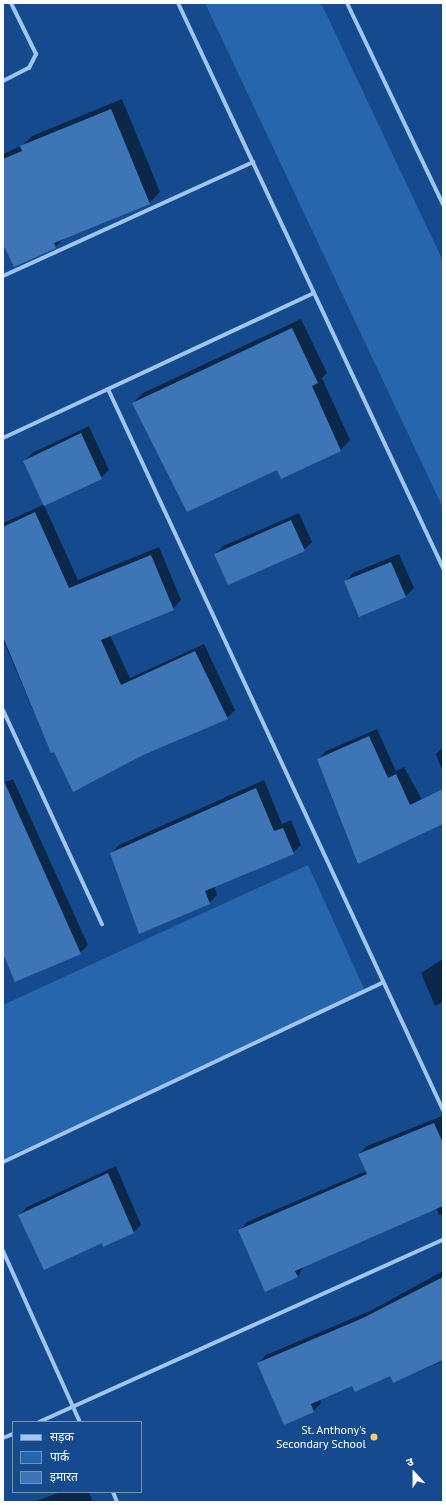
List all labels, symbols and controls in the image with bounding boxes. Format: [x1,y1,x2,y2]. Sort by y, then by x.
legend [12,1421,142,1493]
place label: St. Anthony's Secondary School [276,1423,366,1451]
text: सड़क [50,1429,74,1444]
marker: St. Anthony's Secondary School [369,1432,379,1442]
text: पार्क [50,1449,69,1464]
north arrow [394,1453,434,1493]
text: उ [404,1454,415,1469]
text: इमारत [50,1469,78,1484]

